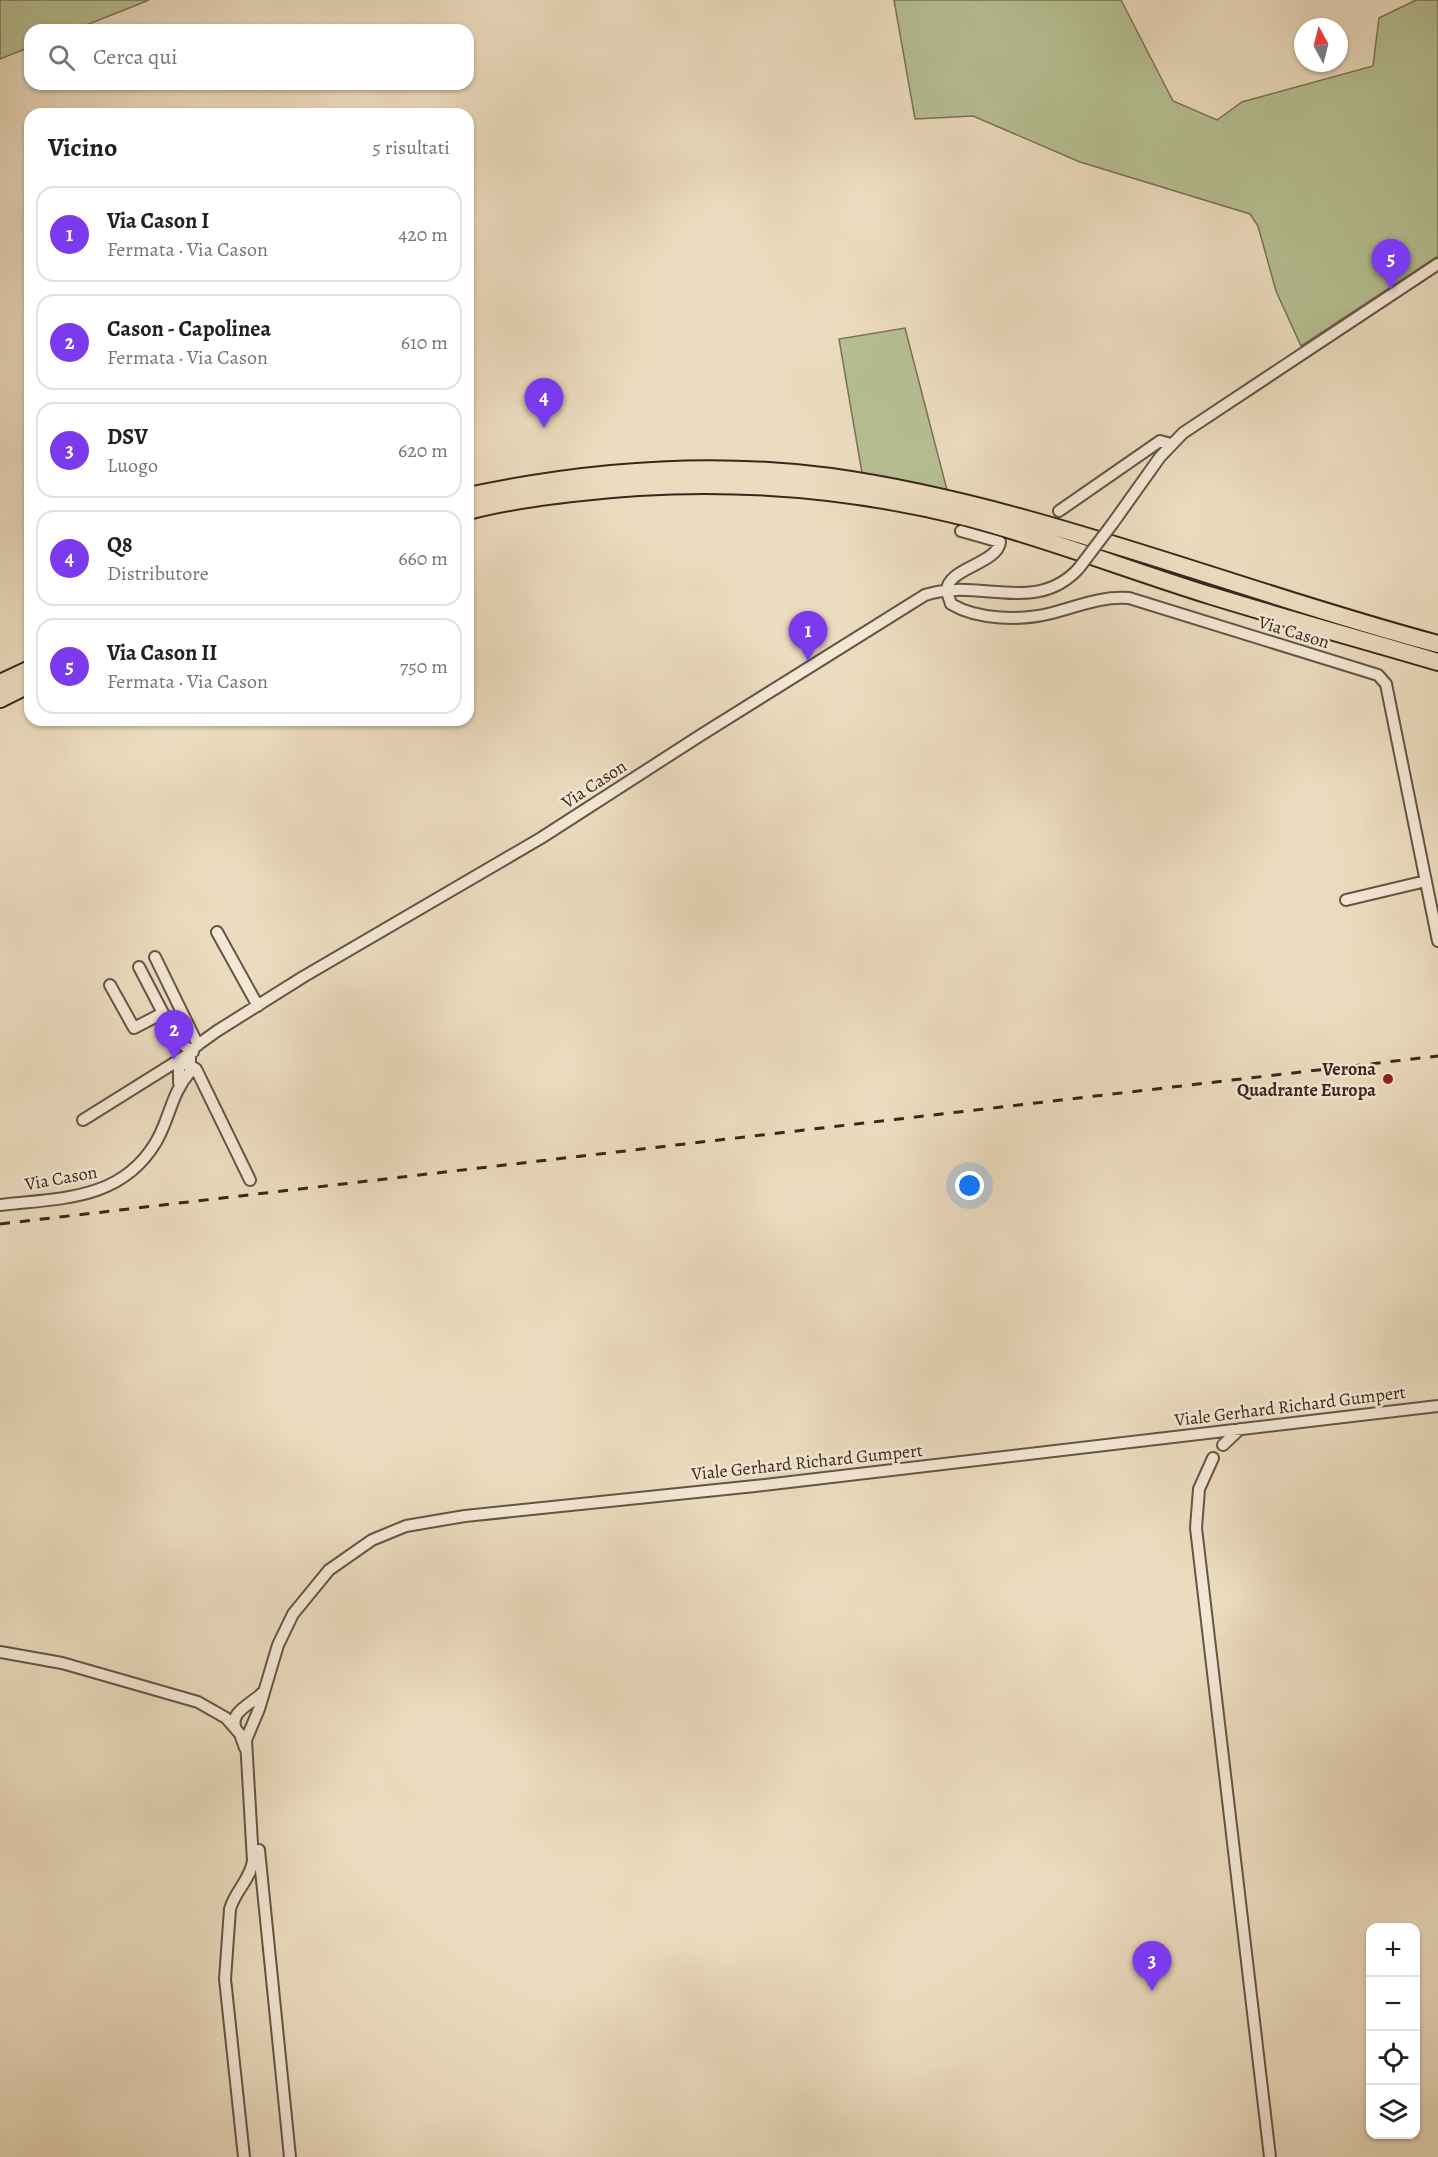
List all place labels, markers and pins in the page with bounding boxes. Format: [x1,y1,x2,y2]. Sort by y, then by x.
pin: 5 [1372,240,1410,289]
pin: 4 [524,378,564,428]
pin: 1 [788,612,828,661]
pin: 2 [154,1010,194,1060]
place label: Verona Quadrante Europa [1237,1057,1376,1102]
marker: Verona Quadrante Europa [1381,1072,1395,1086]
pin: 3 [1132,1942,1172,1991]

